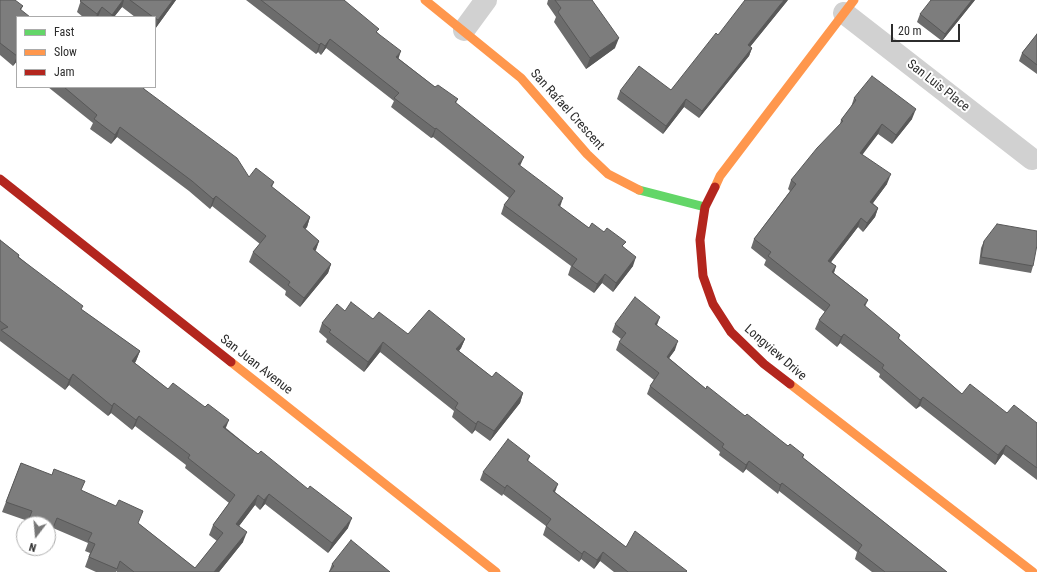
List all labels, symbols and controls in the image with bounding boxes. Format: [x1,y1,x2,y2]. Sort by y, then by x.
legend [16,16,156,88]
scale bar [893,16,962,42]
text: 20 m [898,24,922,38]
text: Fast [54,25,74,39]
text: Slow [54,45,77,59]
street label: San Luis Place [904,57,972,115]
text: Jam [54,65,75,79]
street label: San Rafael Crescent [527,66,607,154]
street label: Longview Drive [741,322,809,384]
street label: San Juan Avenue [217,332,295,398]
north arrow [16,516,56,556]
text: N [28,540,38,554]

